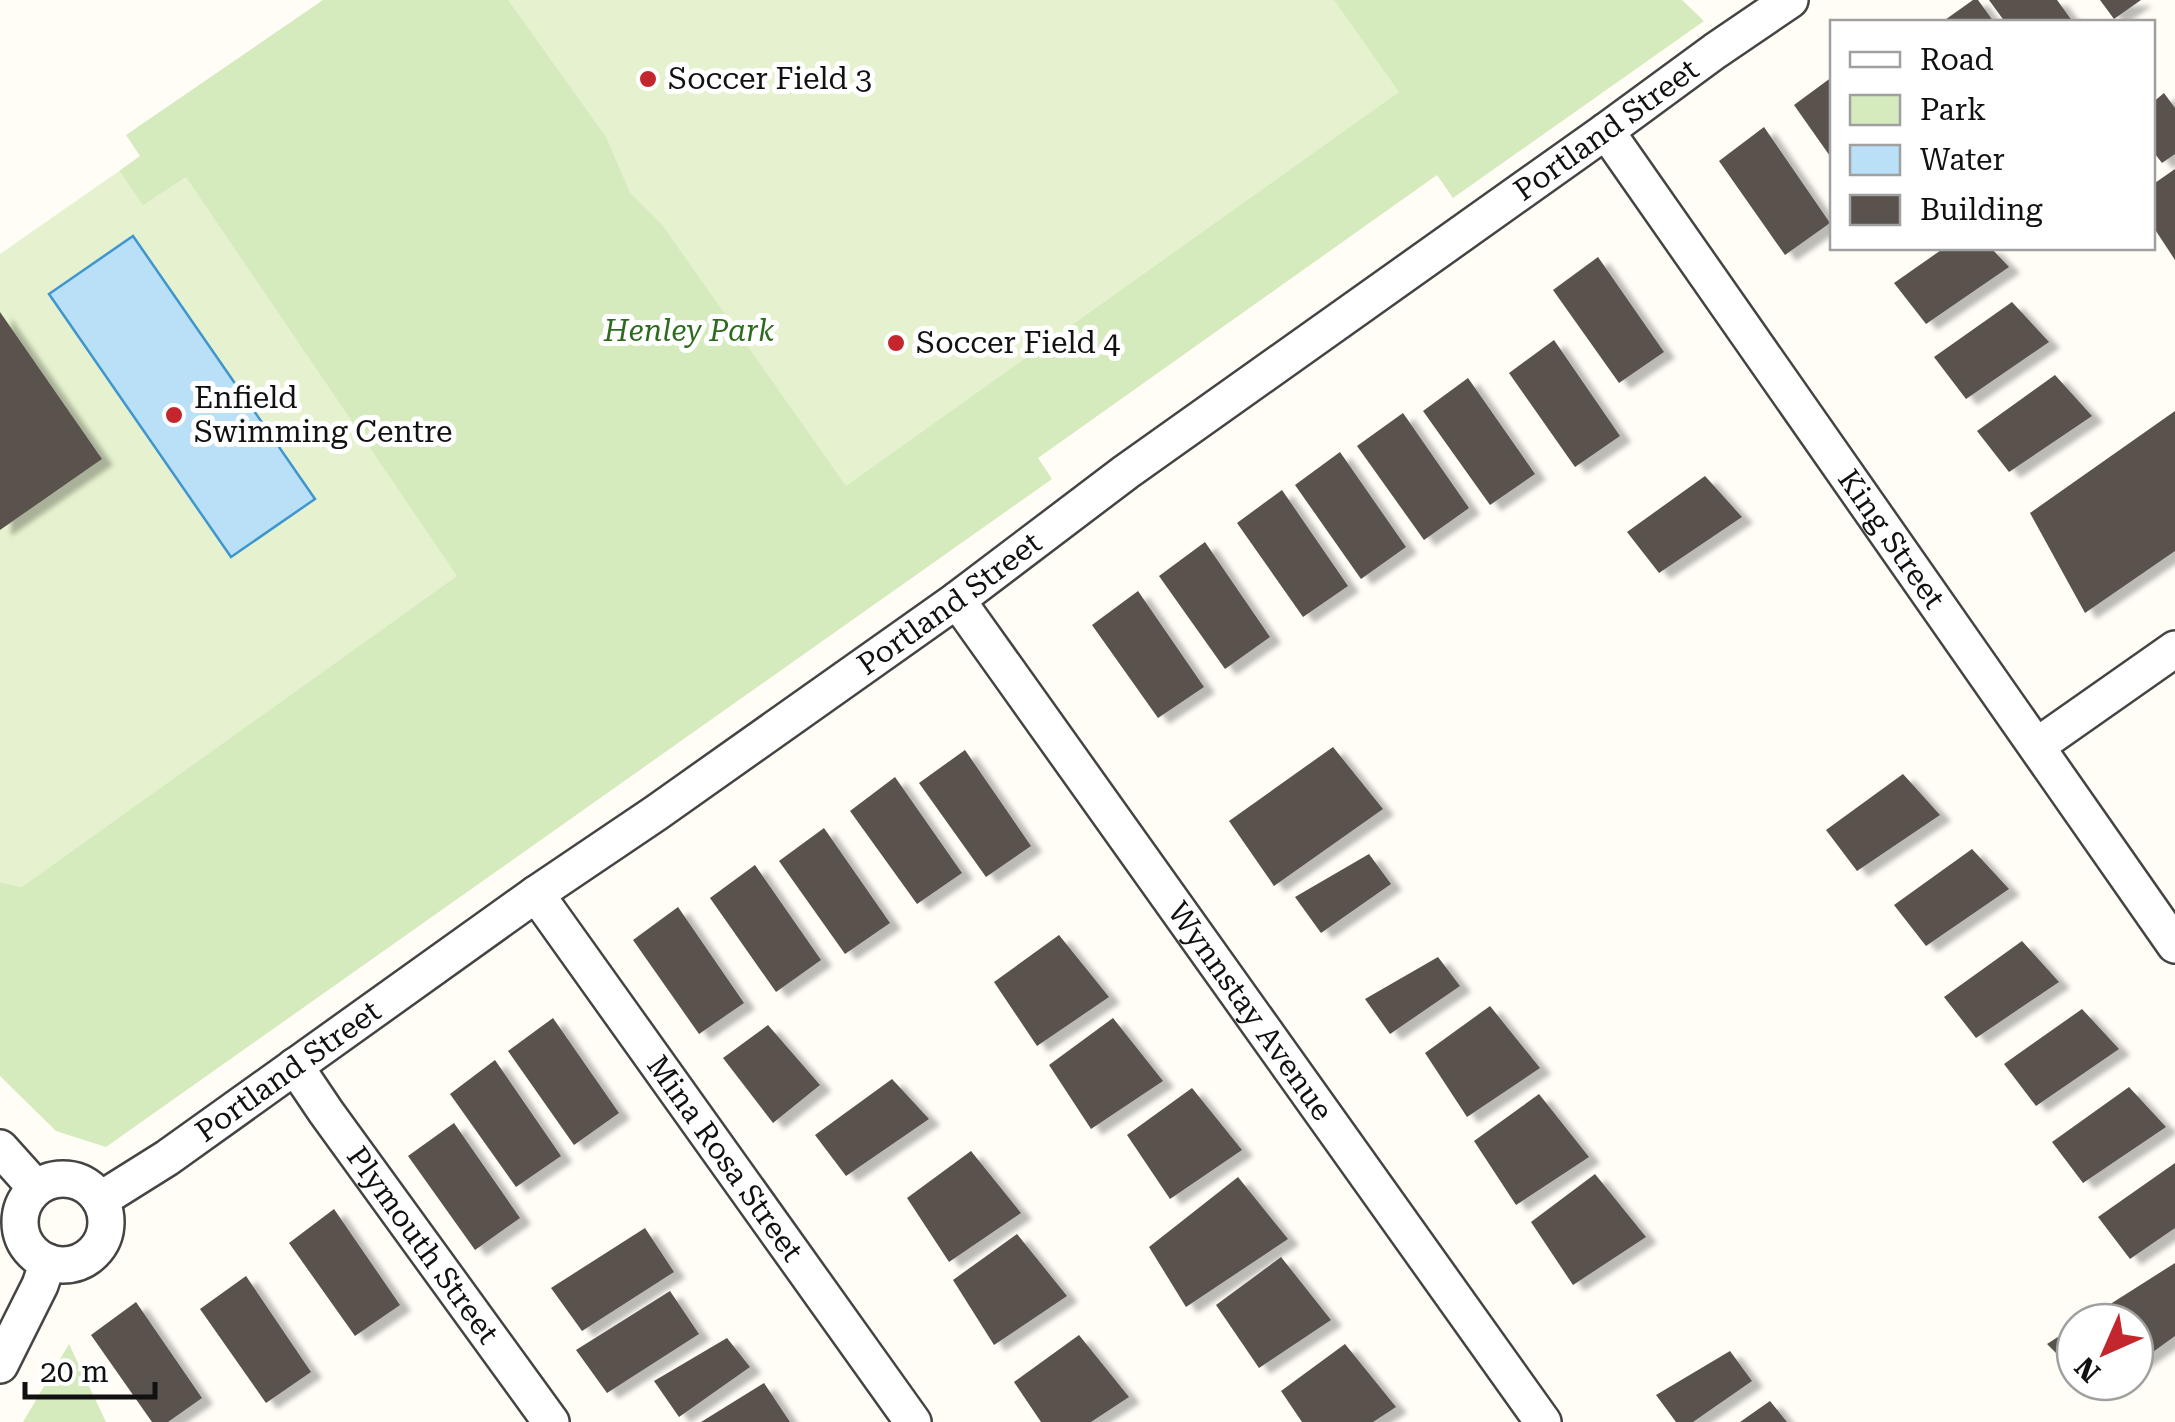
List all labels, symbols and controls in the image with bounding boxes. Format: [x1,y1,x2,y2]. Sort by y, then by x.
legend [1830,20,2155,250]
text: Road [1920,42,1994,77]
street label: Portland Street [1507,51,1705,208]
place label: Soccer Field 3 [668,61,872,96]
marker: Soccer Field 3 [637,68,659,90]
text: Park [1920,92,1986,127]
text: Water [1920,142,2005,177]
text: Building [1920,192,2043,227]
park label: Henley Park [603,313,775,348]
place label: Soccer Field 4 [916,325,1120,360]
marker: Soccer Field 4 [885,332,907,354]
place label: Enfield Swimming Centre [194,380,453,449]
marker: Enfield Swimming Centre [163,404,185,426]
street label: King Street [1831,463,1952,615]
street label: Portland Street [850,525,1048,682]
street label: Wynnstay Avenue [1161,895,1340,1127]
street label: Portland Street [189,993,387,1149]
street label: Mina Rosa Street [640,1049,810,1268]
street label: Plymouth Street [340,1140,506,1350]
north arrow [2055,1302,2155,1402]
scale bar [25,1337,155,1399]
text: N [2068,1350,2107,1389]
text: 20 m [40,1354,109,1389]

